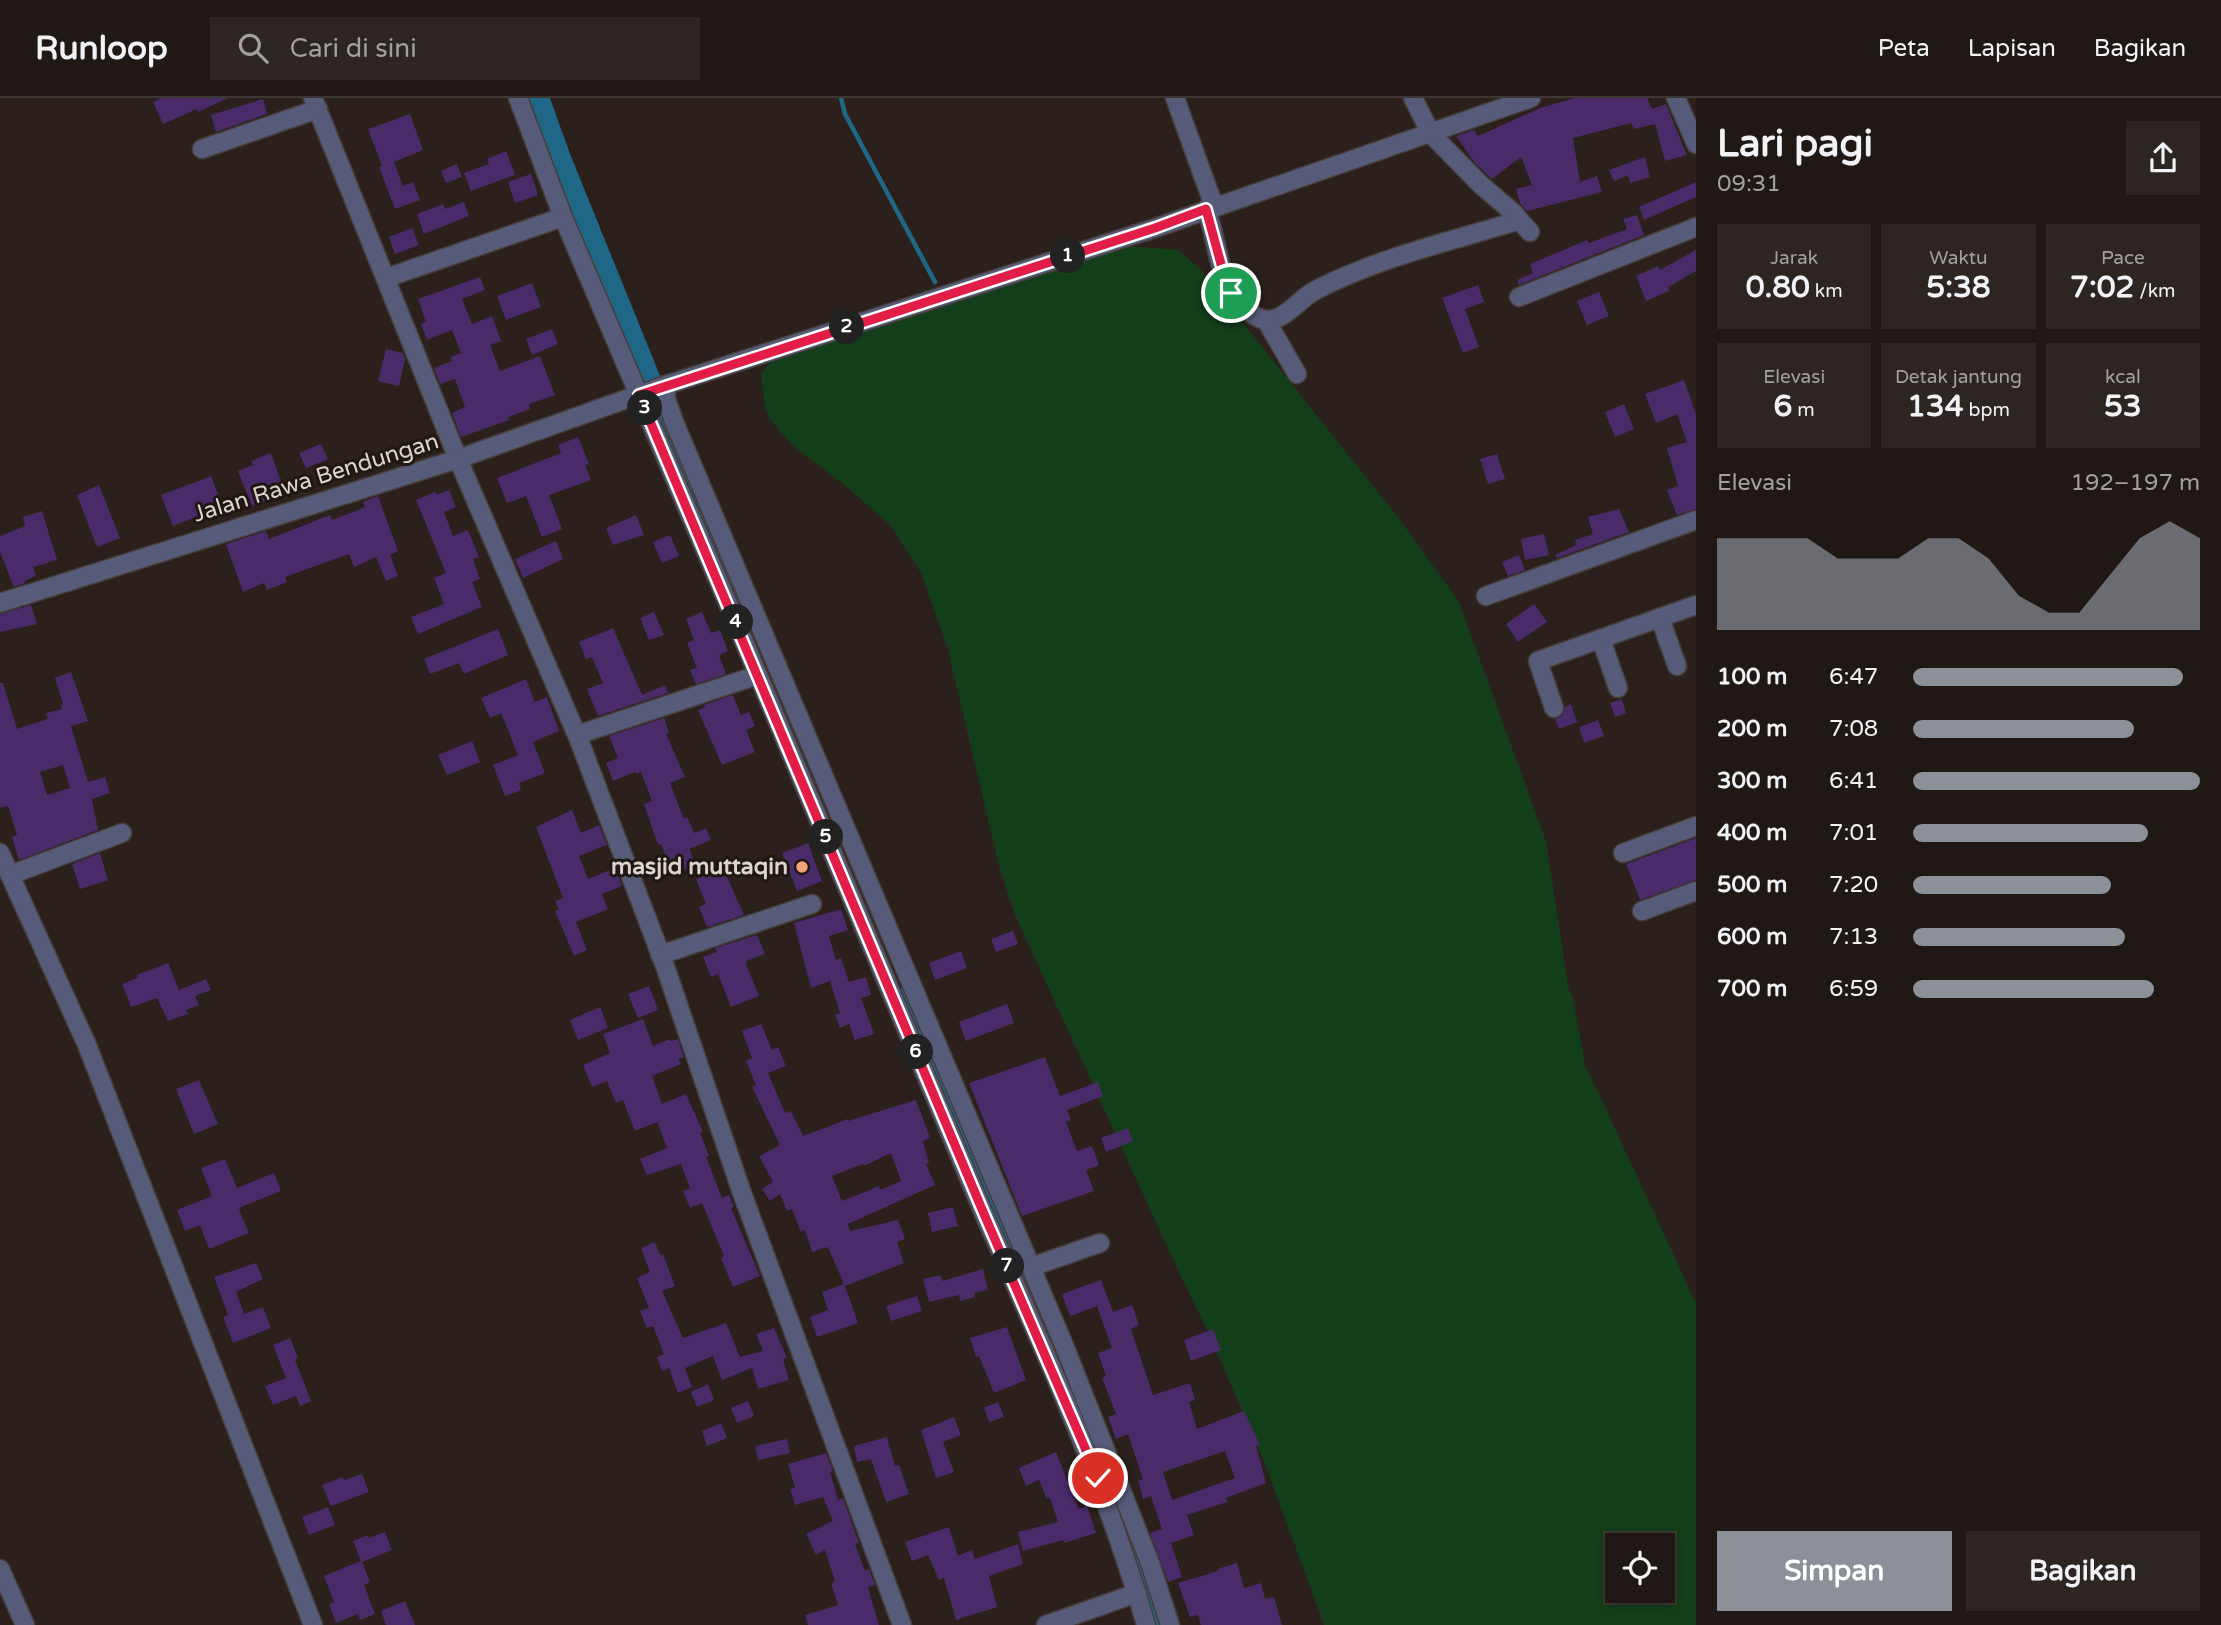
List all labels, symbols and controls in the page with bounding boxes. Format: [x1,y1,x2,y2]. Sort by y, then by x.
search box [210,17,700,80]
text: Runloop [35,29,168,68]
icon: search [234,29,272,67]
text: Cari di sini [290,33,417,64]
text: Peta [1878,34,1930,63]
text: Lapisan [1968,34,2056,63]
text: Bagikan [2094,34,2186,63]
text: Lari pagi [1717,121,1873,167]
button: share [2126,121,2200,195]
text: 09:31 [1717,170,1781,198]
pin: 1 [1050,238,1086,274]
text: 1 [1062,244,1073,266]
text: Jarak [1770,247,1818,269]
text: Waktu [1929,247,1988,269]
text: Pace [2101,247,2145,269]
pin [1201,263,1261,323]
text: 0.80 [1746,269,1810,306]
text: 5:38 [1926,269,1991,306]
text: 7:02 [2070,269,2134,306]
icon: arrive [1212,274,1250,312]
text: km [1810,280,1843,302]
text: /km [2134,280,2176,302]
pin: 2 [830,310,864,344]
text: 2 [841,315,852,337]
text: Elevasi [1763,366,1825,388]
text: Detak jantung [1895,366,2022,388]
text: kcal [2105,366,2141,388]
text: 6 [1774,388,1792,425]
text: 134 [1907,388,1964,425]
text: 53 [2104,388,2142,425]
pin: 3 [628,390,662,426]
text: 3 [639,396,650,418]
text: m [1792,399,1815,421]
text: bpm [1964,399,2010,421]
street label: Jalan Rawa Bendungan [190,427,442,529]
text: Elevasi [1717,469,1792,497]
text: 192–197 m [2071,469,2200,497]
pin: 4 [718,604,754,640]
text: 4 [730,610,741,632]
text: 100 m [1717,663,1787,691]
text: 6:47 [1829,663,1878,691]
text: 200 m [1717,715,1787,743]
text: 7:08 [1829,715,1878,743]
text: 300 m [1717,767,1787,795]
text: 6:41 [1829,767,1878,795]
text: 400 m [1717,819,1787,847]
text: 7:01 [1829,819,1878,847]
pin: 5 [808,820,844,854]
text: 5 [820,825,831,847]
place label: masjid muttaqin [611,853,788,881]
marker: masjid muttaqin [794,859,810,875]
text: 500 m [1717,871,1787,899]
text: 7:20 [1829,871,1878,899]
text: 600 m [1717,923,1787,951]
text: 7:13 [1829,923,1878,951]
text: 700 m [1717,975,1787,1003]
text: 6:59 [1829,975,1878,1003]
pin: 6 [898,1034,934,1070]
text: 6 [910,1040,921,1062]
pin: 7 [990,1248,1024,1284]
text: 7 [1001,1254,1012,1276]
pin [1068,1448,1128,1508]
icon: check [1079,1459,1117,1497]
button: Simpan [1717,1531,1952,1611]
button: Bagikan [1966,1531,2200,1611]
map controls [1605,1533,1675,1603]
button: locate [1605,1533,1675,1603]

